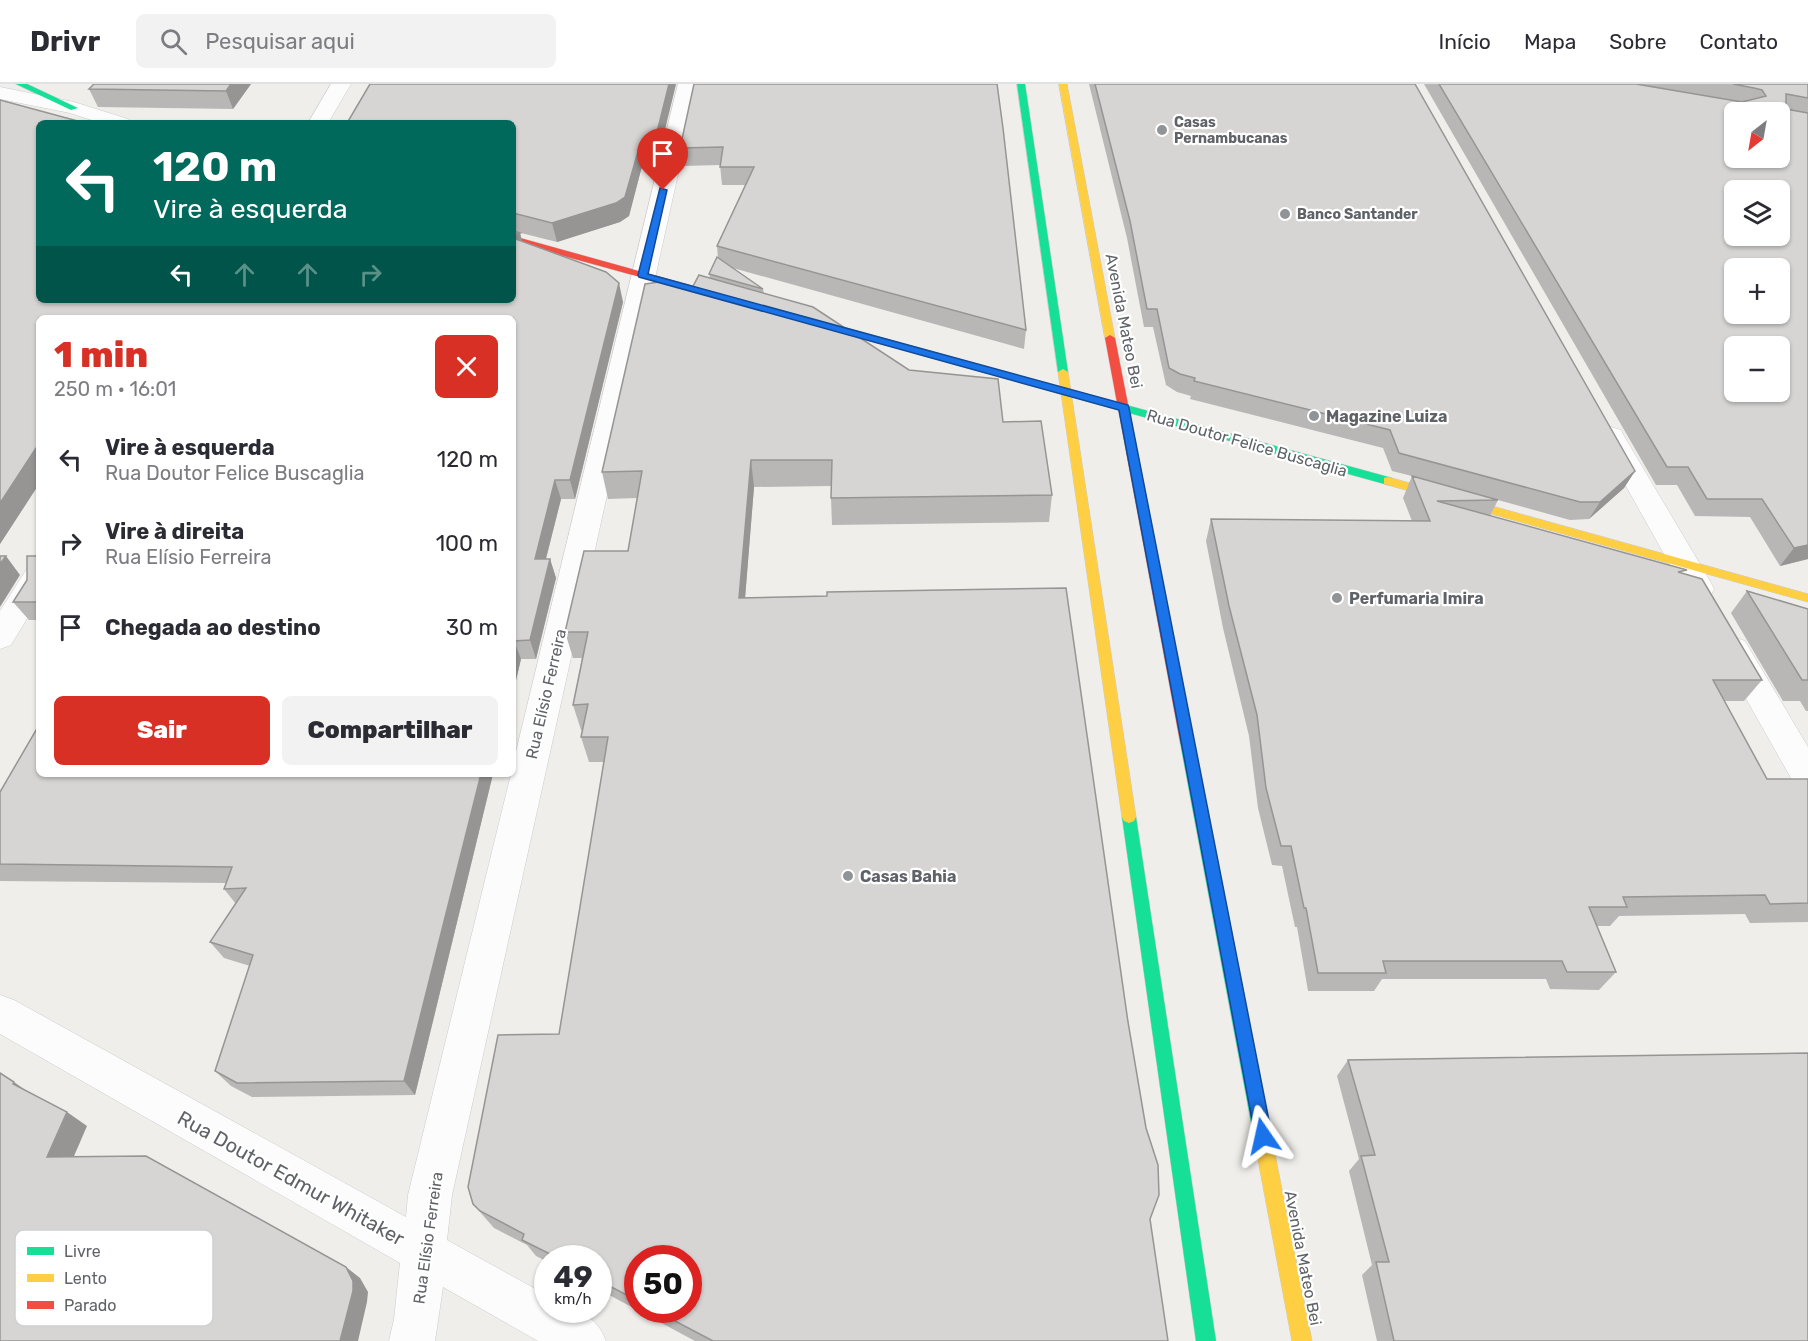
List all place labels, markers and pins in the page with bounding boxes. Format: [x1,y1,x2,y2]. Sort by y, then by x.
place label: Casas Pernambucanas [1174,114,1288,147]
marker: Casas Pernambucanas [1155,123,1169,137]
pin [637,128,688,190]
place label: Banco Santander [1297,206,1418,223]
marker: Banco Santander [1278,207,1292,221]
place label: Magazine Luiza [1326,407,1447,426]
marker: Magazine Luiza [1307,409,1321,423]
place label: Perfumaria Imira [1349,589,1484,608]
marker: Perfumaria Imira [1330,591,1344,605]
place label: Casas Bahia [860,867,956,886]
marker: Casas Bahia [841,869,855,883]

